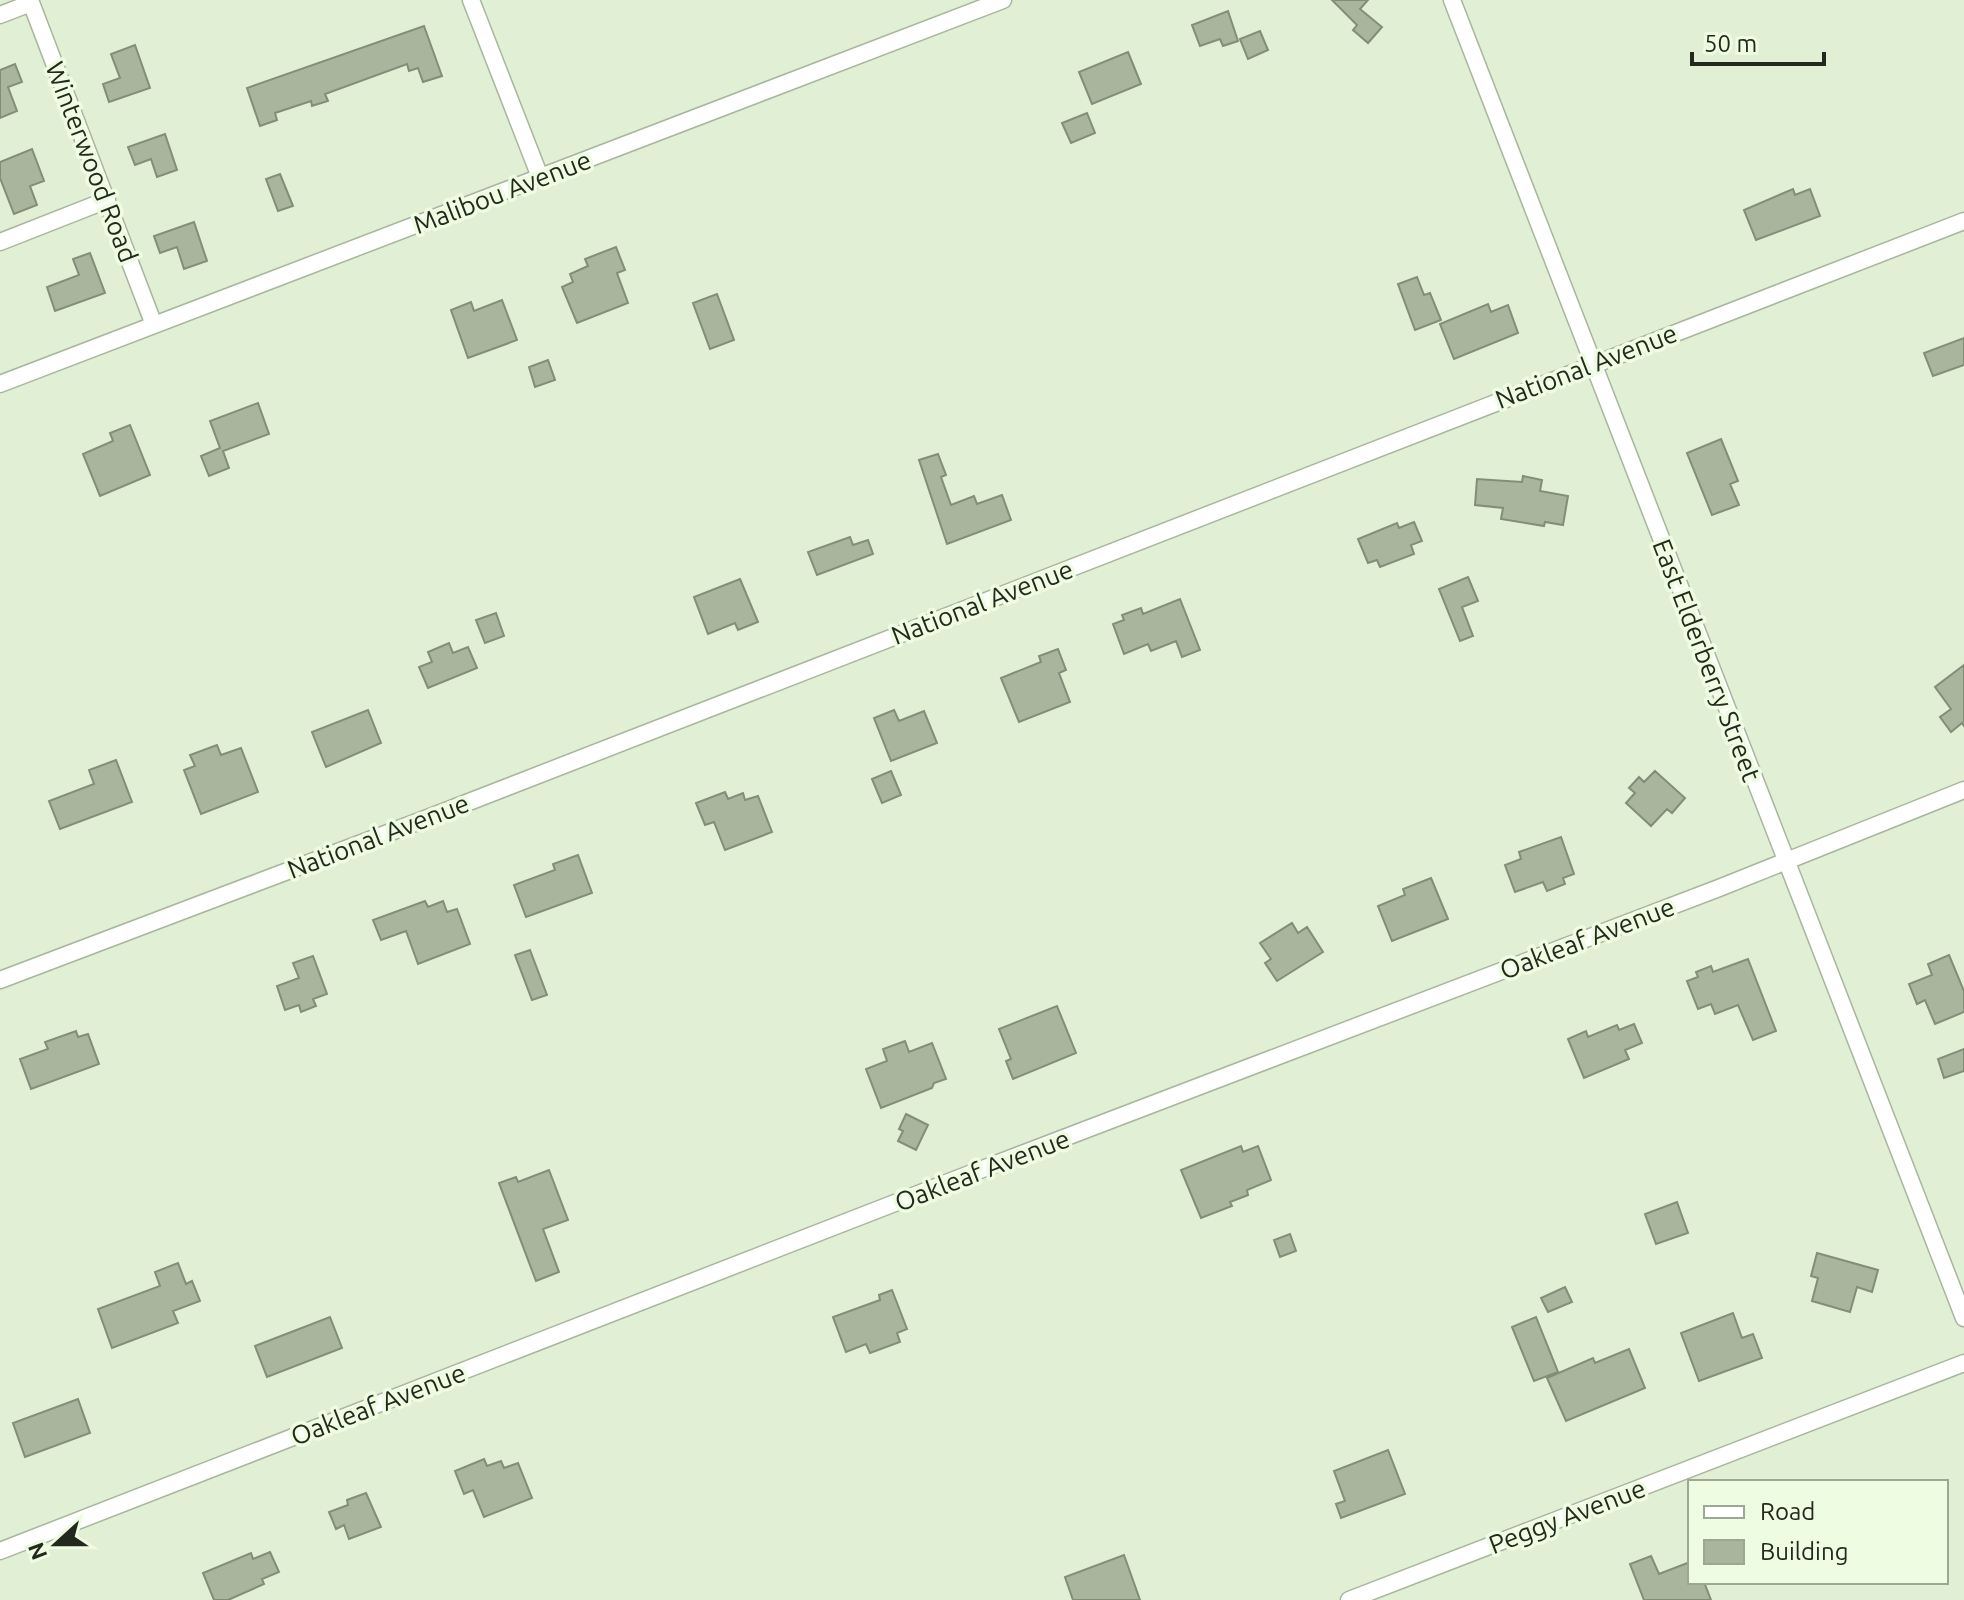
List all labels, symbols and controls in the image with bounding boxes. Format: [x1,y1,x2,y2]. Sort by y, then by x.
scale bar [1692,16,1824,66]
text: 50 m [1704,30,1757,57]
street label: Winterwood Road [40,58,144,266]
street label: Malibou Avenue [409,145,595,239]
street label: National Avenue [1491,318,1681,414]
street label: East Elderberry Street [1647,535,1767,785]
street label: National Avenue [887,554,1077,650]
street label: National Avenue [283,788,473,884]
street label: Oakleaf Avenue [1496,891,1678,985]
street label: Oakleaf Avenue [891,1123,1073,1217]
street label: Oakleaf Avenue [287,1357,469,1451]
street label: Peggy Avenue [1485,1473,1649,1559]
legend [1688,1480,1948,1584]
text: Road [1760,1498,1815,1525]
north arrow [16,1504,96,1584]
text: Building [1760,1538,1848,1565]
text: N [22,1539,51,1563]

